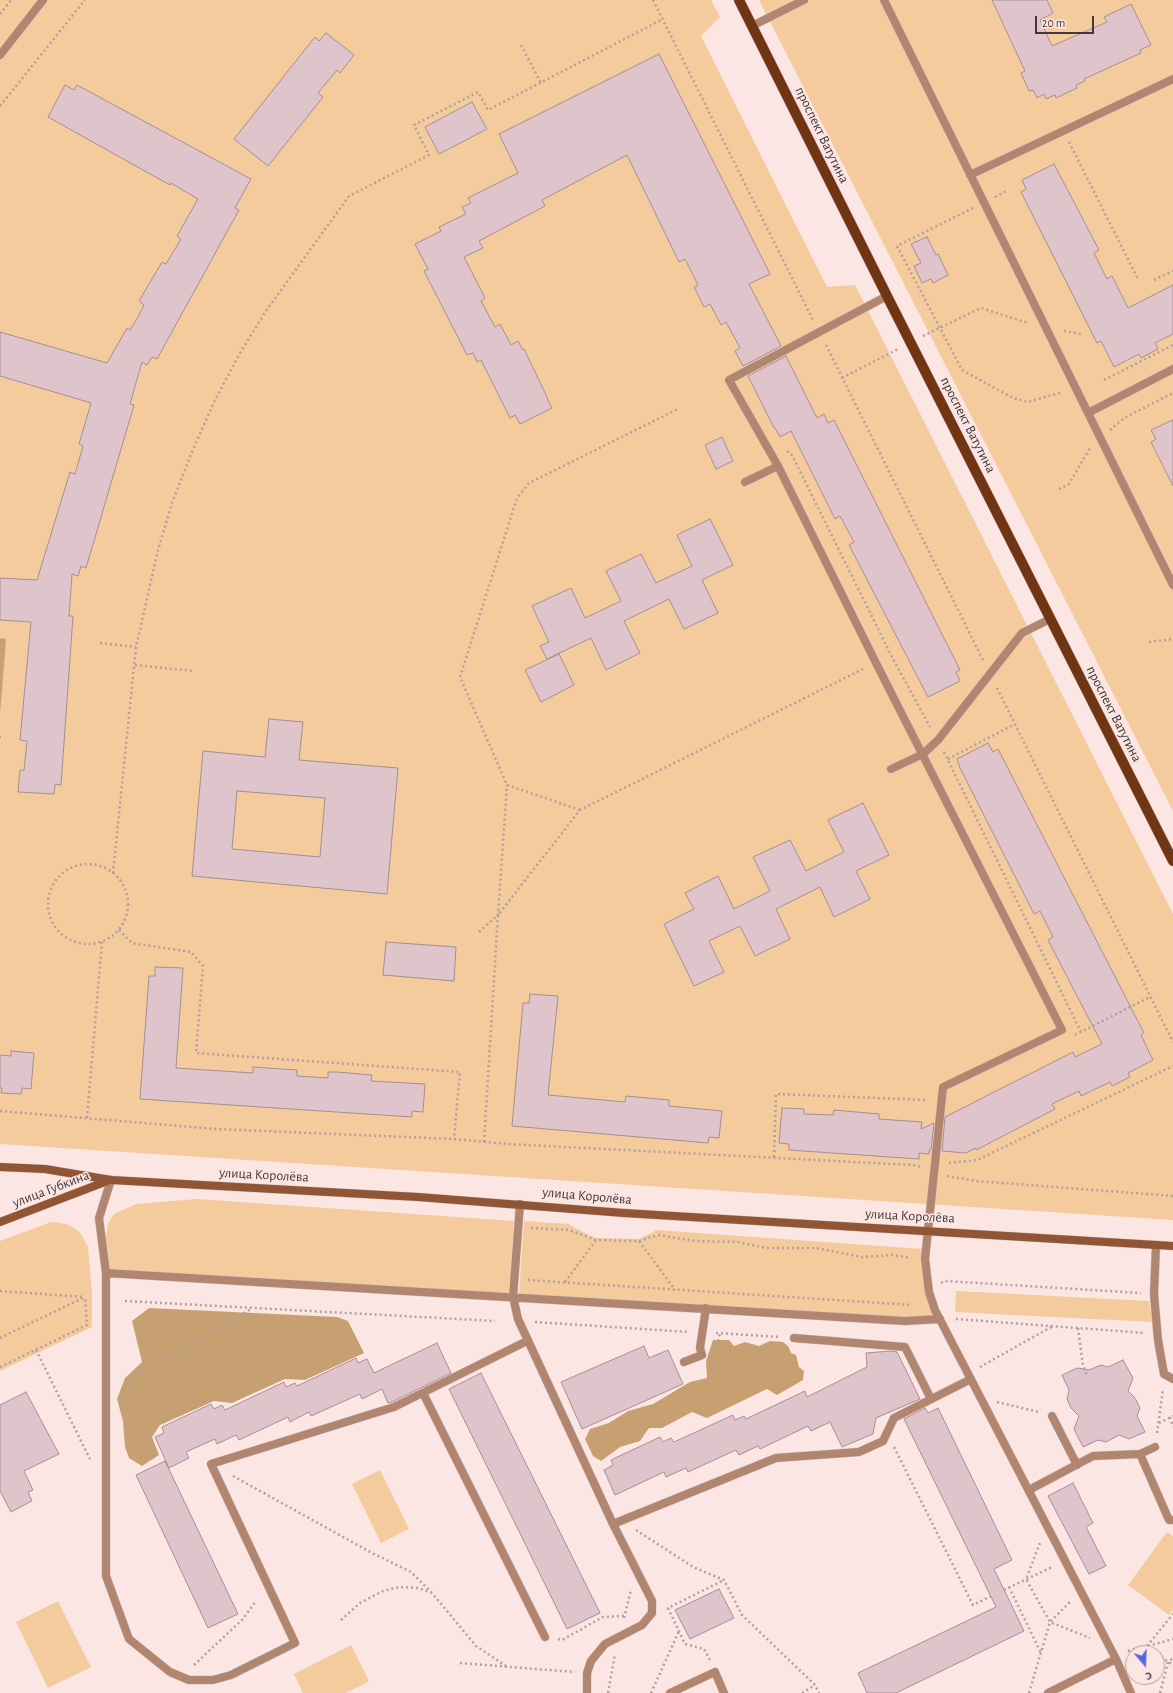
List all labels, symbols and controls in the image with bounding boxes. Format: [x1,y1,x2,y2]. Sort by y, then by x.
scale bar [1037,8,1096,34]
text: 20 m [1042,17,1065,29]
street label: проспект Ватутина [791,84,853,186]
street label: проспект Ватутина [937,374,999,476]
street label: проспект Ватутина [1083,663,1145,765]
street label: улица Королёва [219,1164,309,1186]
street label: улица Губкина [10,1167,92,1211]
street label: улица Королёва [542,1184,632,1208]
street label: улица Королёва [865,1205,955,1227]
north arrow [1125,1645,1165,1685]
text: С [1144,1670,1153,1682]

